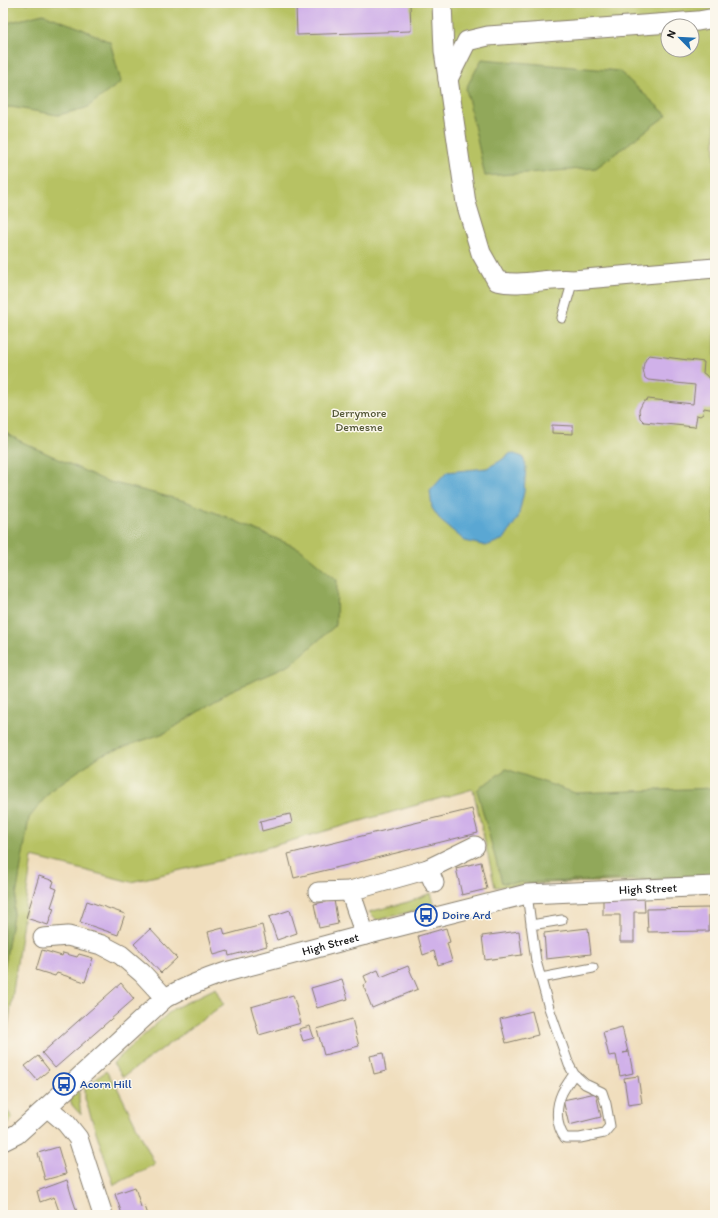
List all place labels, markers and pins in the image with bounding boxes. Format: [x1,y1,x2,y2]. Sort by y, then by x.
bus stop icon: Doire Ard [413,902,439,928]
place label: Doire Ard [442,908,492,922]
bus stop icon: Acorn Hill [51,1071,77,1097]
place label: Acorn Hill [80,1077,132,1091]

